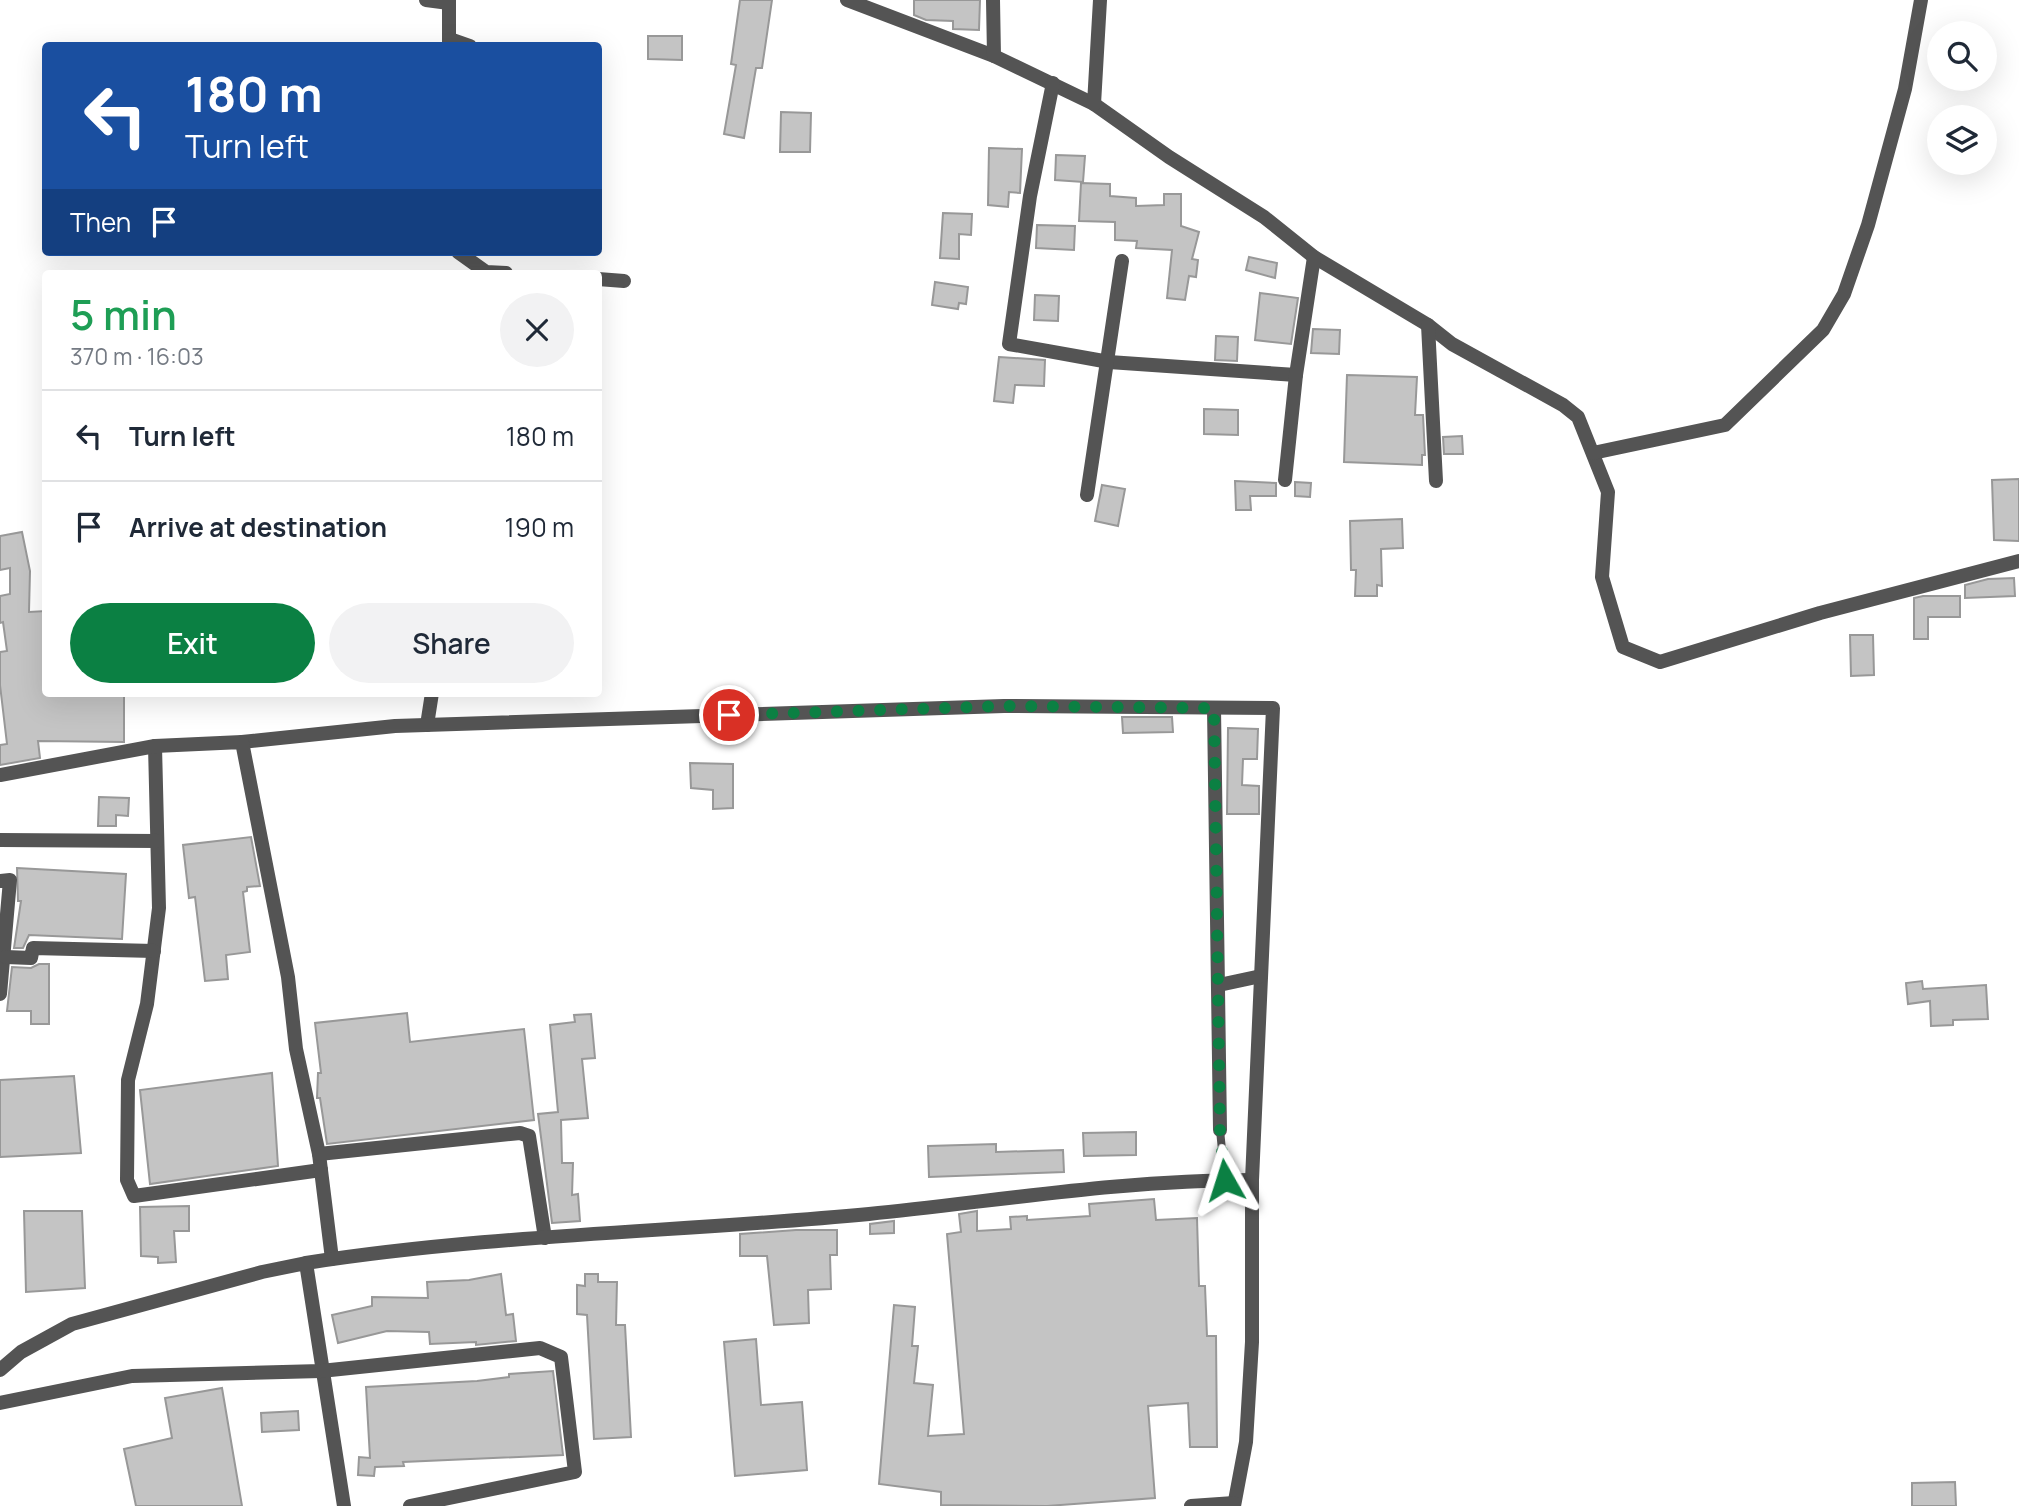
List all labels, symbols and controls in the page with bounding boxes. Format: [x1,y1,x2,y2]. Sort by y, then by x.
map controls [1927,21,1997,175]
button: search [1927,21,1997,91]
text: 180 m [185,60,323,127]
icon: left [70,70,161,161]
button: layers [1927,105,1997,175]
text: Turn left [185,124,309,168]
icon: arrive [145,203,183,241]
text: Then [70,204,131,240]
text: 5 min [70,285,177,343]
button: close [500,293,574,367]
text: 370 m · 16:03 [70,340,204,372]
icon: left [70,417,108,455]
text: Turn left [129,418,236,454]
text: 180 m [506,418,574,454]
icon: arrive [70,508,108,546]
text: Arrive at destination [129,509,387,545]
text: 190 m [505,509,574,545]
button: Exit [70,603,315,683]
button: Share [329,603,574,683]
pin [699,685,759,745]
icon: arrive [710,696,748,734]
position arrow [1188,1143,1262,1217]

